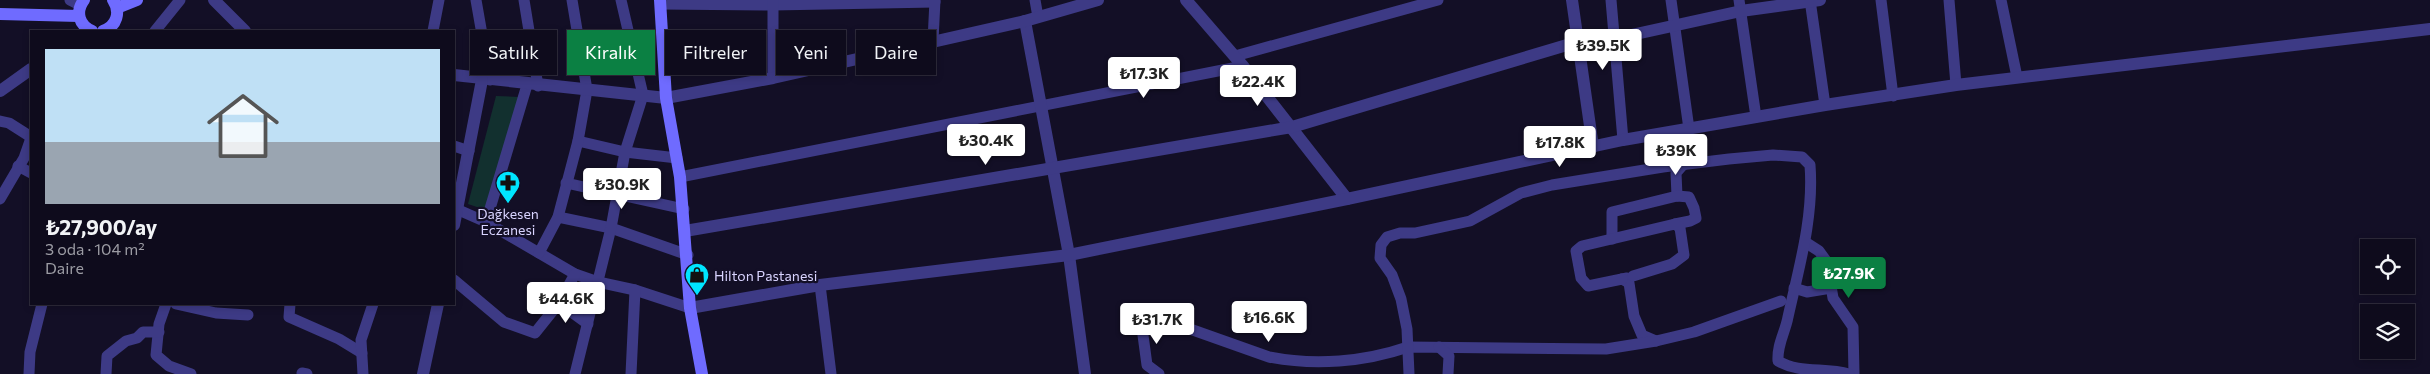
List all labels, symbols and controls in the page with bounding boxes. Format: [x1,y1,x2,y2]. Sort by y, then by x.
pin: ₺39.5K [1562,28,1644,71]
chip: Satılık [470,30,557,75]
chip: Kiralık [567,30,655,75]
chip: Filtreler [665,30,766,75]
chip: Yeni [776,30,846,75]
chip: Daire [856,30,936,75]
text: ₺39.5K [1576,35,1630,54]
pin: ₺17.3K [1103,56,1185,99]
text: ₺17.3K [1119,63,1169,82]
pin: ₺22.4K [1217,64,1299,107]
text: ₺22.4K [1231,71,1285,90]
icon: home [198,81,288,171]
pin: ₺30.4K [945,124,1027,166]
pin: ₺17.8K [1519,126,1601,168]
text: ₺30.4K [958,130,1014,149]
text: ₺17.8K [1535,132,1585,151]
pin: ₺39K [1646,134,1706,176]
text: ₺39K [1655,140,1697,159]
pin: ₺30.9K [581,168,663,210]
pharmacy icon: Dağkesen Eczanesi [495,170,521,204]
text: ₺30.9K [594,174,650,193]
place label: Dağkesen Eczanesi [477,205,539,238]
text: ₺27,900/ay [45,214,157,239]
text: 3 oda · 104 m² [45,239,145,258]
map controls [2360,239,2415,359]
button: locate [2360,239,2415,294]
pin: ₺27.9K [1808,256,1890,299]
text: Daire [45,258,84,277]
shop icon: Hilton Pastanesi [684,262,710,296]
text: ₺27.9K [1823,263,1875,282]
place label: Hilton Pastanesi [714,267,817,284]
pin: ₺44.6K [525,282,607,324]
text: ₺44.6K [538,288,594,307]
pin: ₺16.6K [1228,300,1310,343]
pin: ₺31.7K [1116,302,1198,345]
button: layers [2360,304,2415,359]
text: ₺16.6K [1243,307,1295,326]
text: ₺31.7K [1131,309,1183,328]

